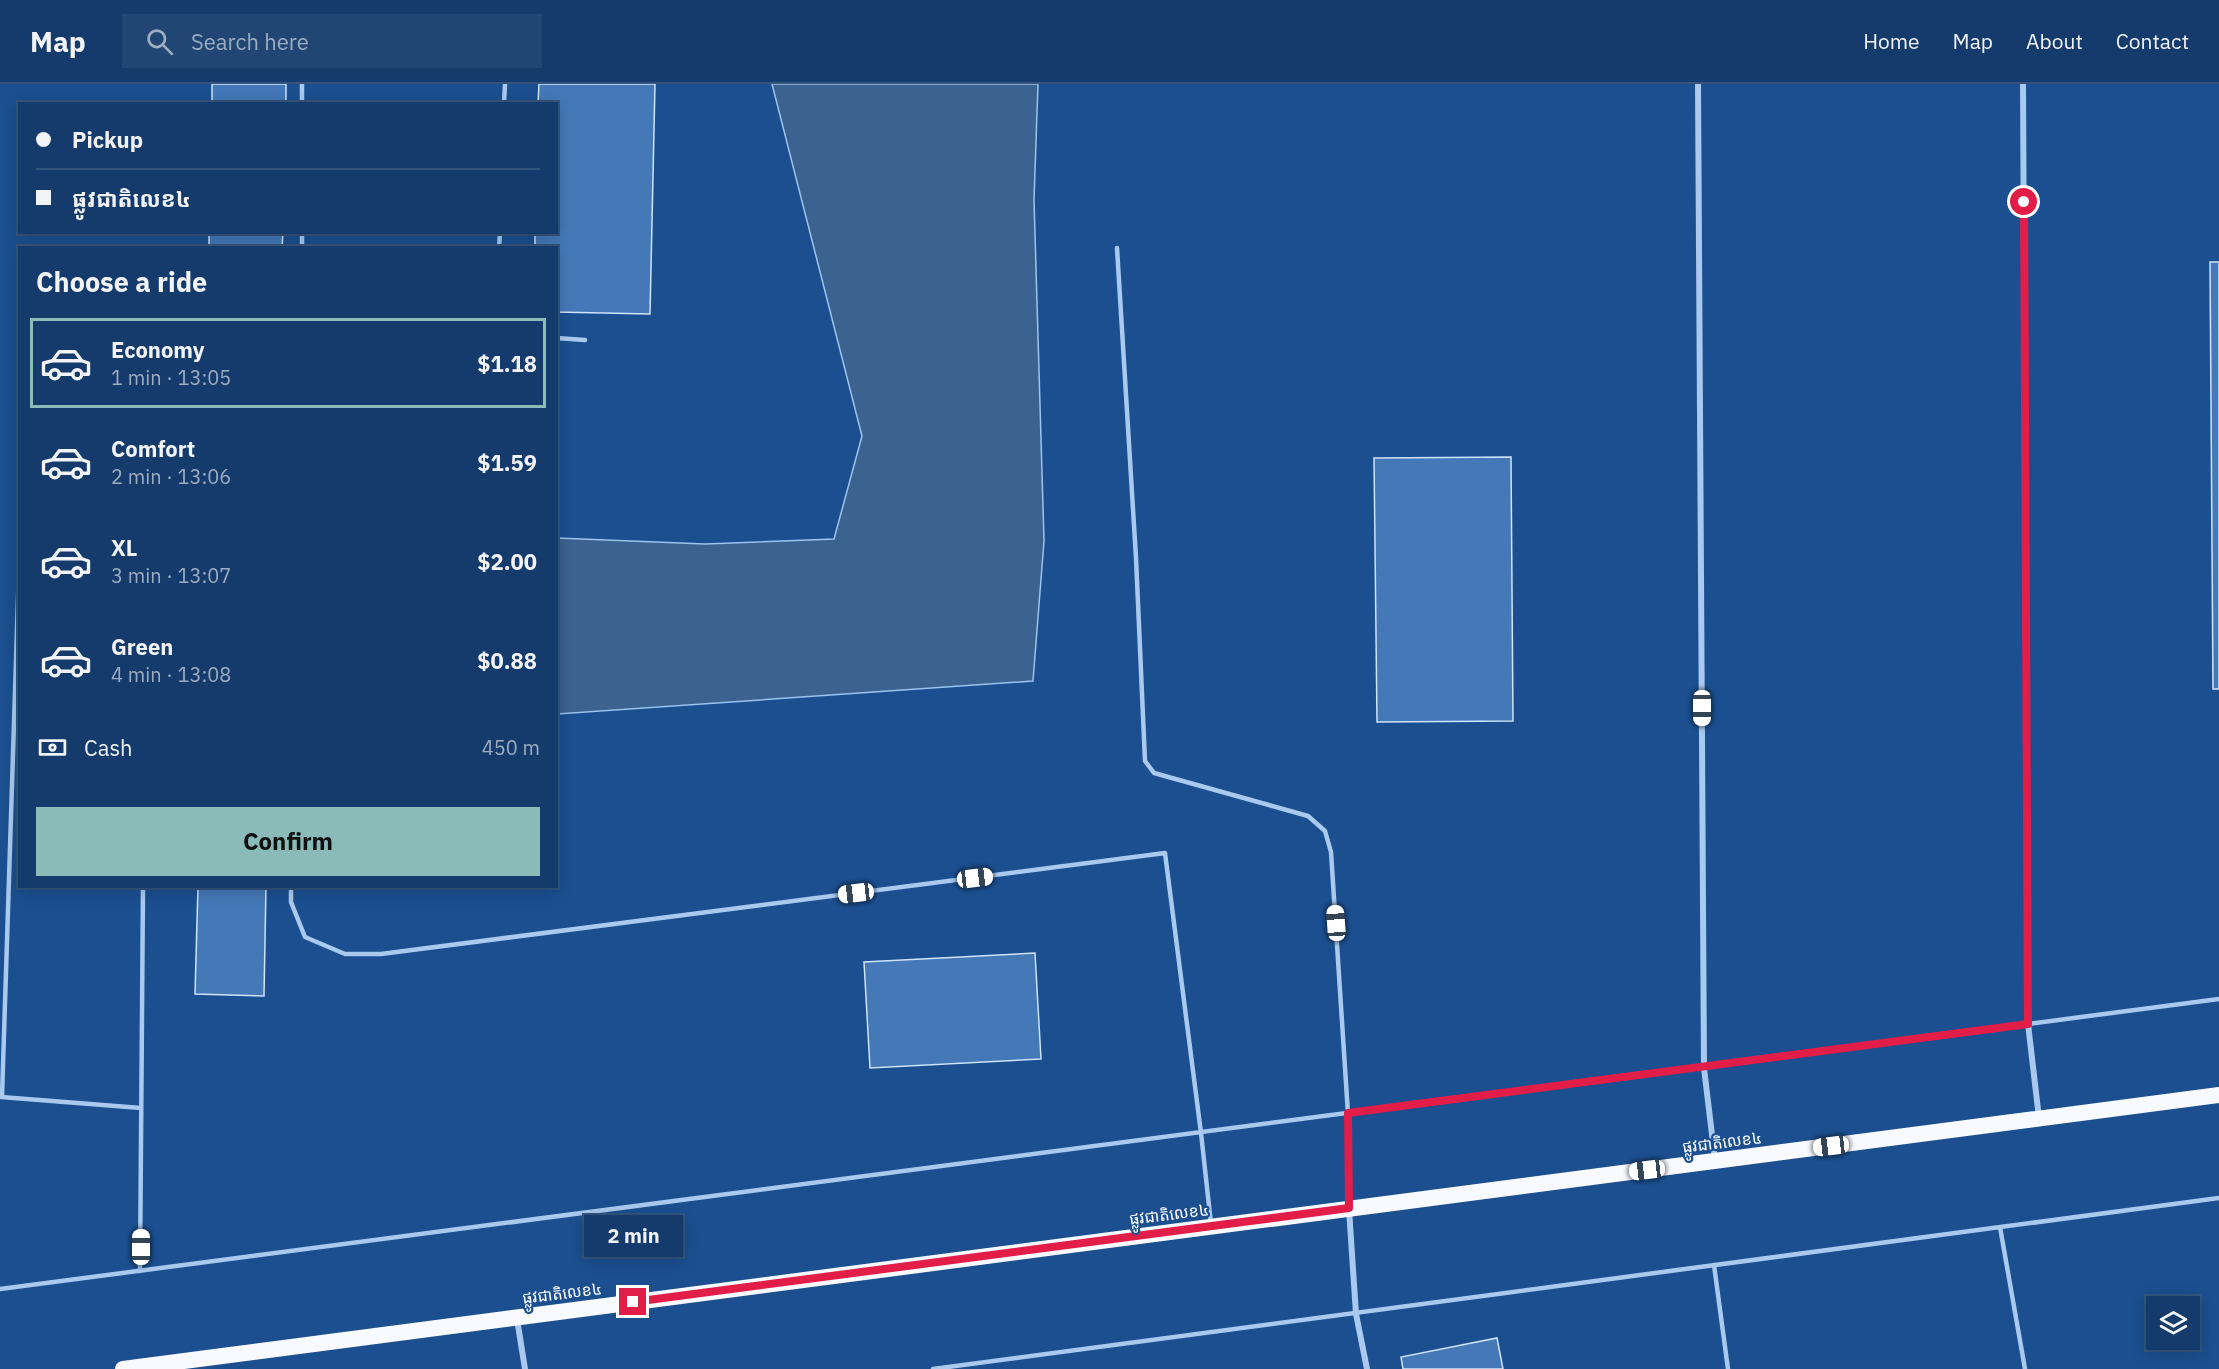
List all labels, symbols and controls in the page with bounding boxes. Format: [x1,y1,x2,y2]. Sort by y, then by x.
search box [122,14,542,68]
text: Map [30,23,86,60]
icon: search [143,25,176,58]
text: Search here [191,27,309,56]
text: Home [1863,27,1920,55]
text: Map [1953,27,1993,55]
text: About [2026,27,2083,55]
text: Contact [2116,27,2189,55]
text: Pickup [72,125,143,154]
text: ផ្លូវជាតិលេខ៤ [72,184,191,213]
route start [2010,188,2037,215]
text: Choose a ride [36,264,207,299]
text: Economy [111,335,205,364]
icon: car [39,336,93,390]
text: $1.18 [477,349,537,378]
text: 1 min · 13:05 [111,364,231,391]
text: Comfort [111,434,195,463]
icon: car [39,435,93,489]
text: $1.59 [477,448,537,477]
text: 2 min · 13:06 [111,463,231,490]
text: XL [111,533,137,562]
icon: car [39,534,93,588]
text: $2.00 [477,547,537,576]
text: 3 min · 13:07 [111,562,231,589]
text: Green [111,632,173,661]
icon: car [39,633,93,687]
text: $0.88 [477,646,537,675]
text: 4 min · 13:08 [111,661,231,688]
car [1693,690,1711,726]
icon: cash [36,731,69,764]
text: Cash [84,733,133,762]
text: 450 m [482,734,540,761]
button: Confirm [36,807,540,876]
car [956,867,994,889]
car [837,882,875,904]
car [1326,904,1346,942]
street label: ផ្លូវជាតិលេខ៤ [1681,1127,1764,1162]
car [1812,1135,1850,1157]
car [1628,1159,1666,1181]
street label: ផ្លូវជាតិលេខ៤ [1128,1199,1211,1234]
callout: 2 min [584,1215,682,1257]
text: 2 min [607,1222,660,1249]
car [132,1229,150,1265]
street label: ផ្លូវជាតិលេខ៤ [521,1278,604,1313]
route end [619,1288,646,1315]
map controls [2146,1296,2200,1350]
button: layers [2146,1296,2200,1350]

